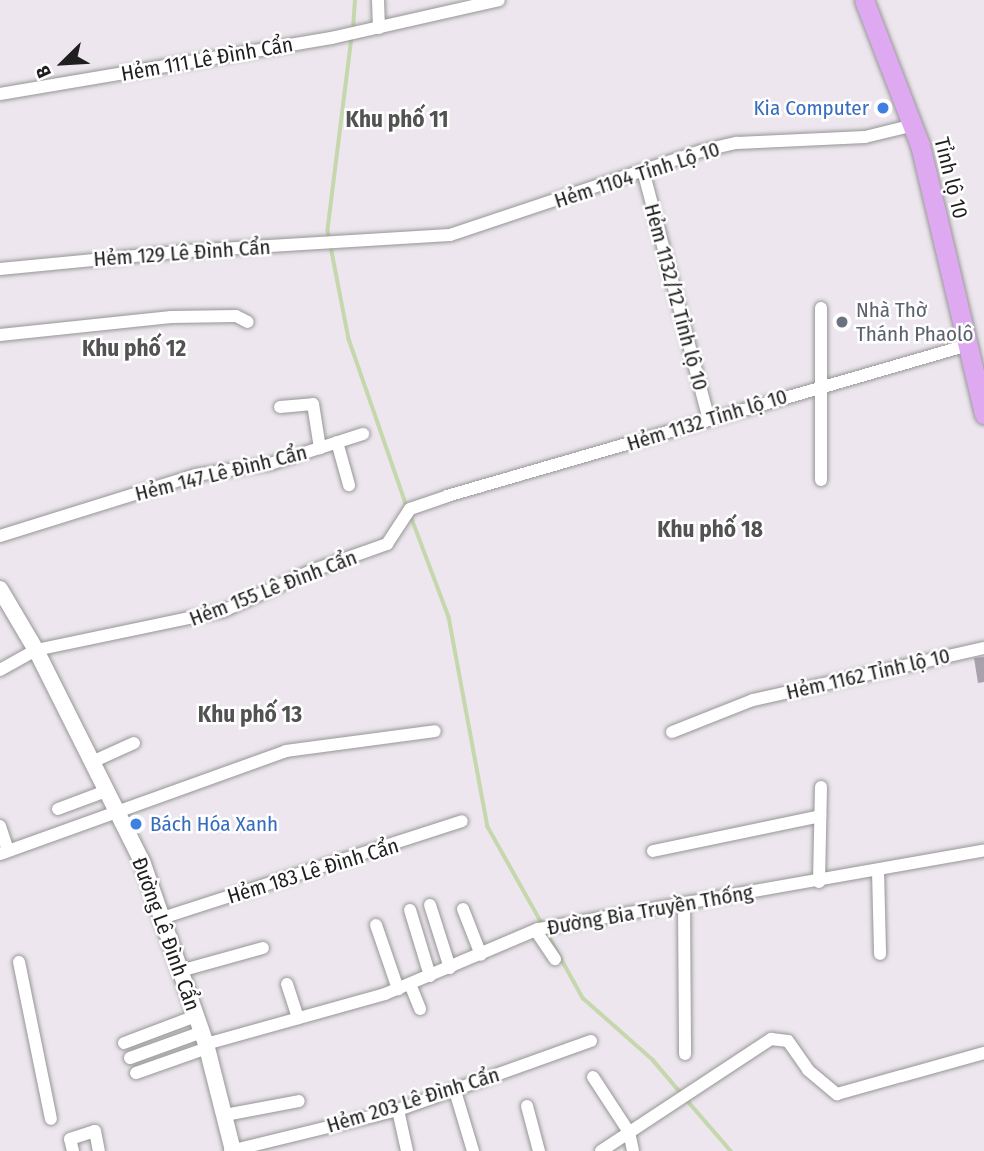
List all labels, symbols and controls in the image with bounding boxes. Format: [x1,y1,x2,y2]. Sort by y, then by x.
north arrow [28,28,98,98]
street label: Hẻm 111 Lê Đình Cẩn [119,31,295,87]
text: B [31,62,56,81]
place label: Kia Computer [754,95,869,121]
marker: Kia Computer [875,100,891,116]
district label: Khu phố 11 [346,105,448,133]
street label: Tỉnh lộ 10 [929,135,973,221]
street label: Hẻm 1104 Tỉnh Lộ 10 [551,136,723,214]
street label: Hẻm 1132/12 Tỉnh lộ 10 [639,201,713,393]
street label: Hẻm 129 Lê Đình Cẩn [93,234,271,272]
place label: Nhà Thờ Thánh Phaolô [856,297,974,347]
marker: Nhà Thờ Thánh Phaolô [834,314,850,330]
district label: Khu phố 12 [82,334,186,362]
street label: Hẻm 1132 Tỉnh lộ 10 [624,384,790,456]
street label: Hẻm 147 Lê Đình Cẩn [132,439,310,507]
district label: Khu phố 18 [657,515,763,543]
street label: Hẻm 155 Lê Đình Cẩn [186,544,360,632]
street label: Hẻm 1162 Tỉnh lộ 10 [784,643,952,705]
district label: Khu phố 13 [198,700,302,728]
place label: Bách Hóa Xanh [150,811,278,837]
marker: Bách Hóa Xanh [128,816,144,832]
street label: Hẻm 183 Lê Đình Cẩn [224,833,402,909]
street label: Đường Lê Đình Cẩn [127,854,205,1014]
street label: Đường Bia Truyền Thống [545,879,755,941]
street label: Hẻm 203 Lê Đình Cẩn [324,1062,502,1138]

